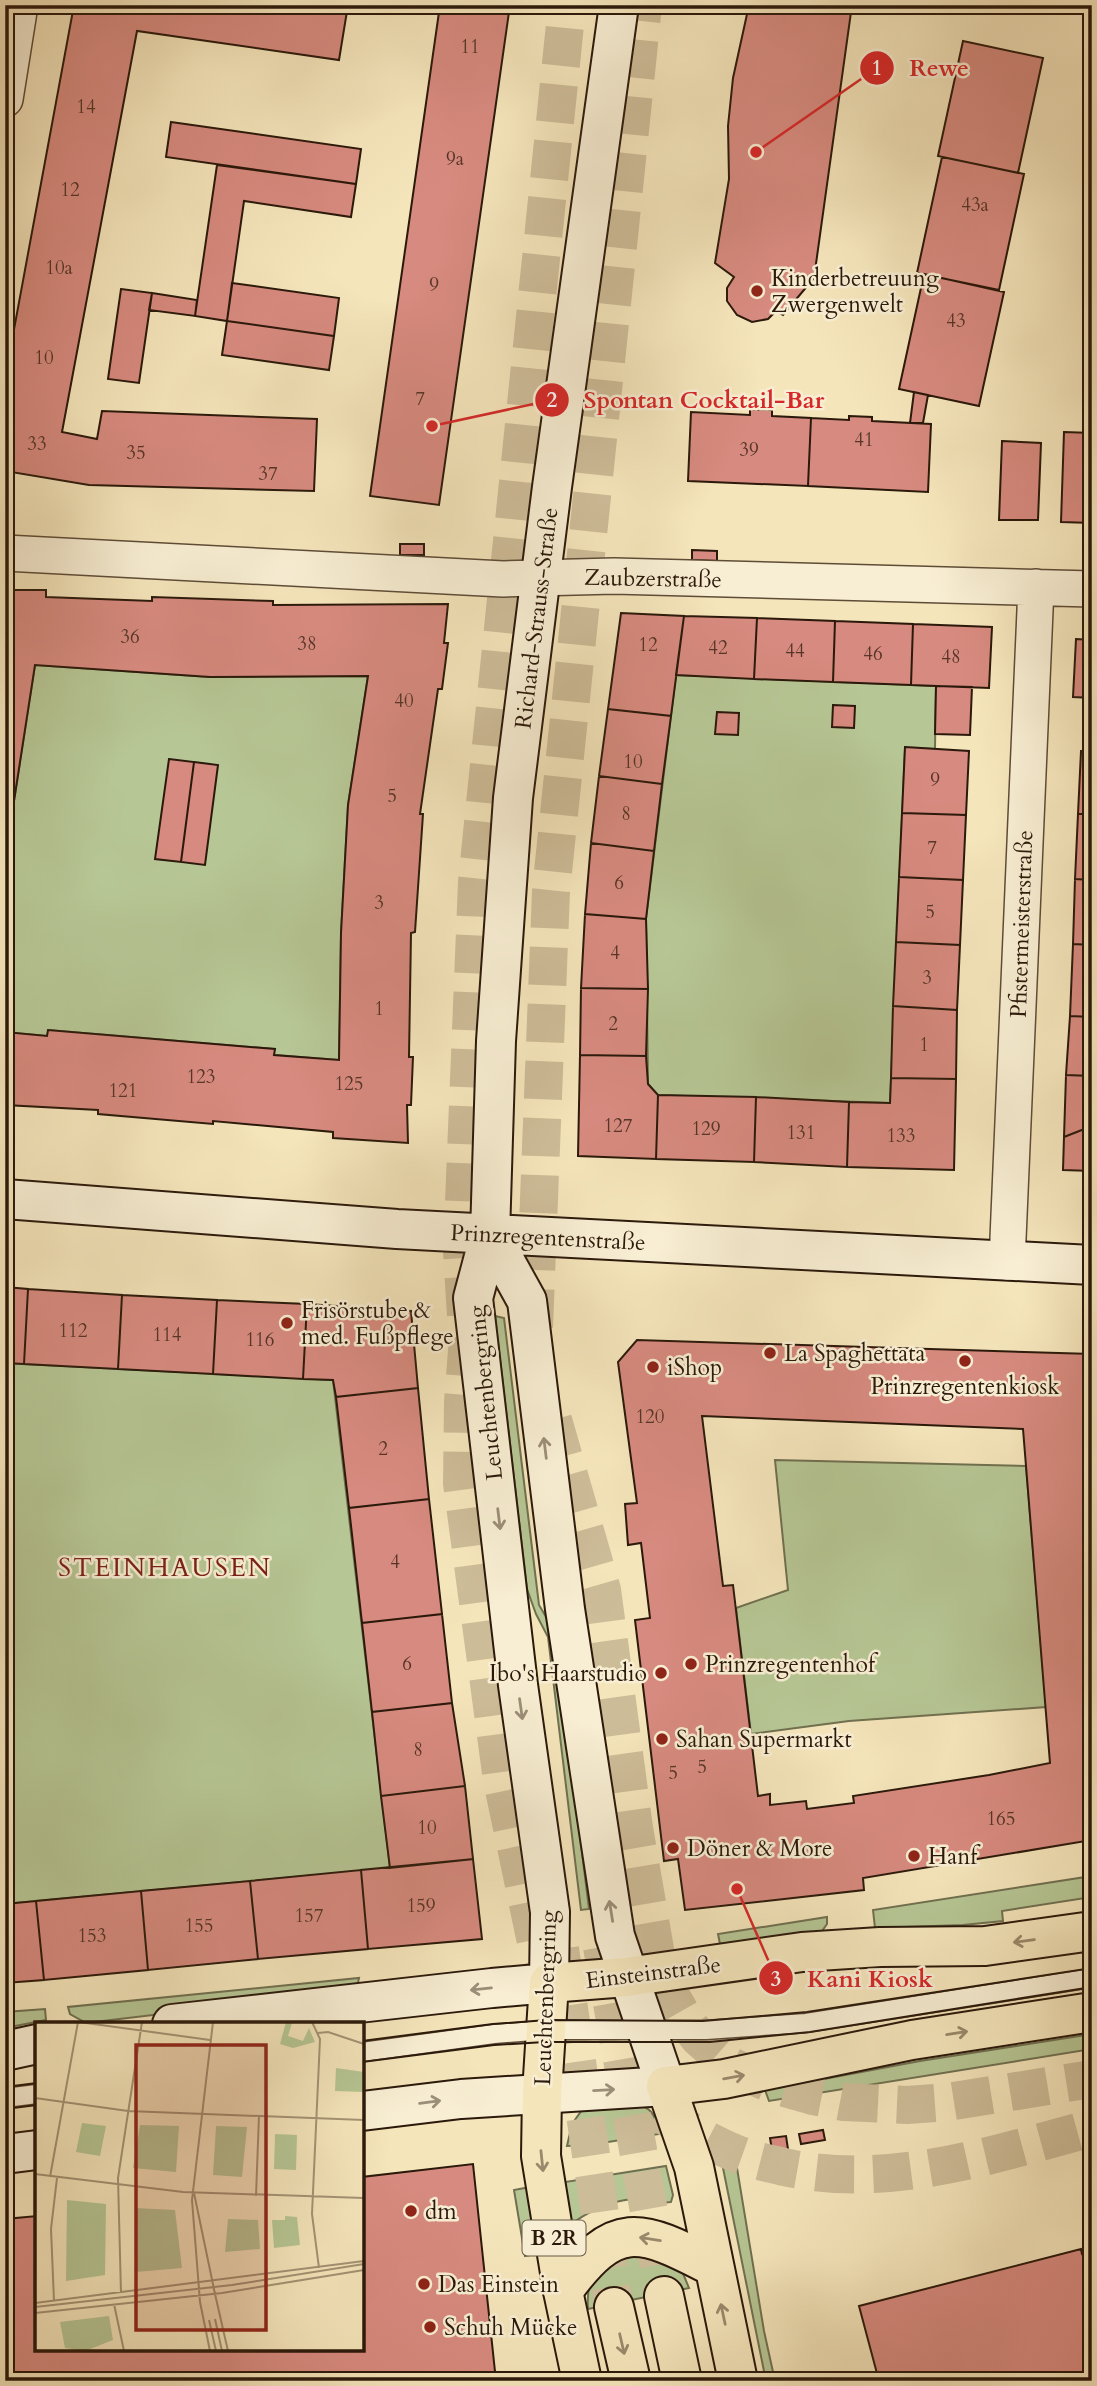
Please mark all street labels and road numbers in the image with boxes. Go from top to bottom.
street label: Richard-Strauss-Straße [508,506,565,731]
street label: Zaubzerstraße [584,562,722,595]
street label: Pfistermeisterstraße [1003,830,1040,1018]
street label: Prinzregentenstraße [450,1217,646,1258]
street label: Leuchtenbergring [461,1304,510,1482]
street label: Leuchtenbergring [527,1910,564,2086]
street label: Einsteinstraße [584,1949,723,1996]
road number: B 2R [522,2220,586,2256]

